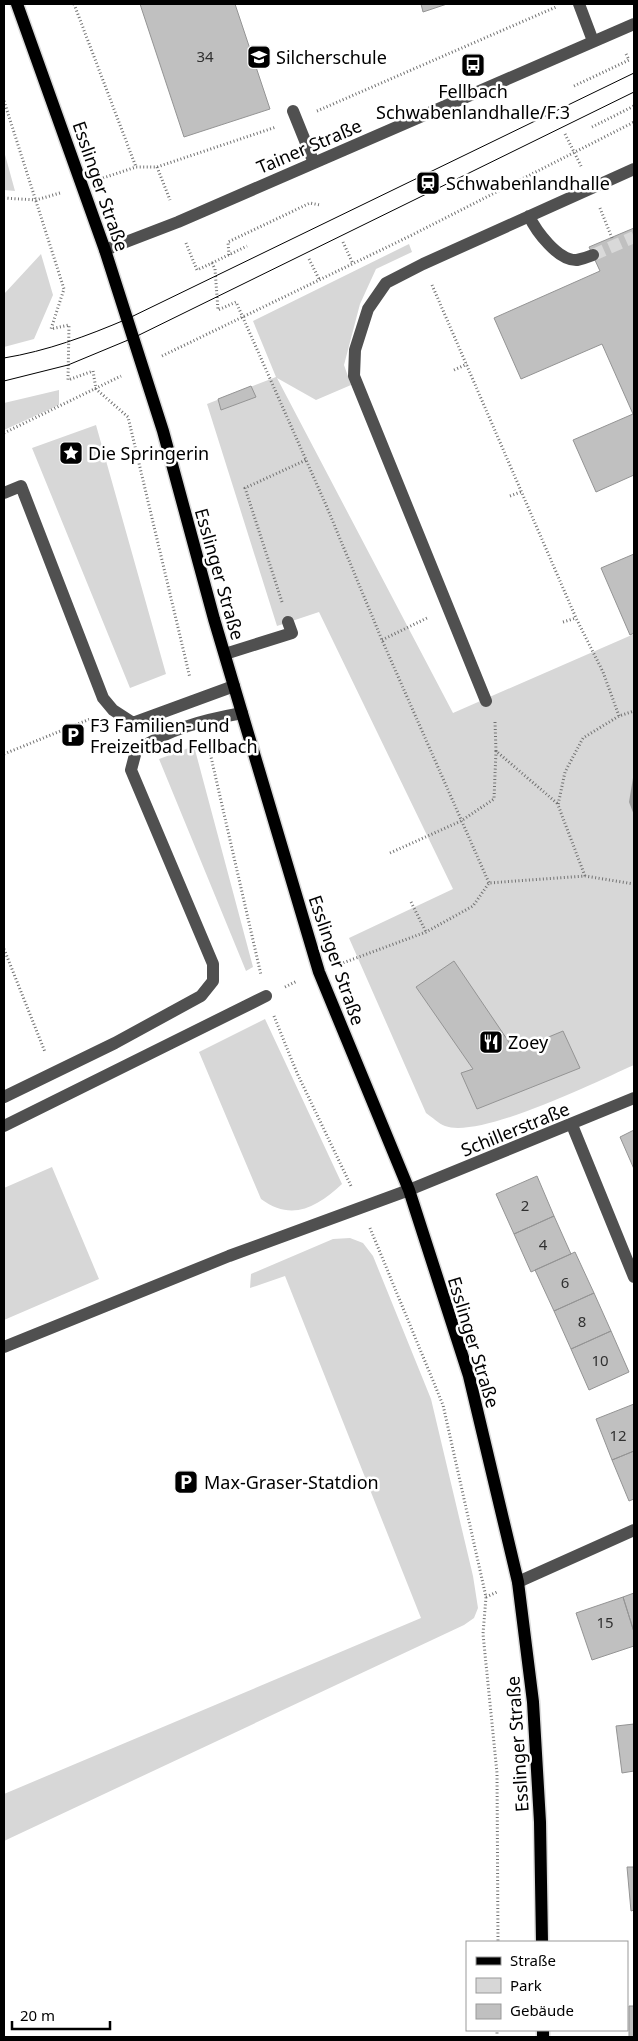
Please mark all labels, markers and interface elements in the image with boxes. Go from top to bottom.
school or university icon: Silcherschule [246,44,272,70]
place label: Silcherschule [276,45,387,69]
house number: 34 [196,46,214,66]
bus stop icon: Fellbach Schwabenlandhalle/F.3 [460,52,486,78]
place label: Fellbach Schwabenlandhalle/F.3 [376,79,570,124]
street label: Tainer Straße [253,113,365,179]
street label: Esslinger Straße [68,118,134,254]
station icon: Schwabenlandhalle [415,170,441,196]
place label: Schwabenlandhalle [446,171,610,195]
place icon: Die Springerin [58,440,84,466]
place label: Die Springerin [88,441,209,465]
street label: Esslinger Straße [190,505,250,643]
place label: F3 Familien- und Freizeitbad Fellbach [90,713,258,758]
parking icon: F3 Familien- und Freizeitbad Fellbach [60,722,86,748]
street label: Esslinger Straße [304,892,370,1028]
restaurant icon: Zoey [478,1029,504,1055]
place label: Zoey [508,1030,549,1054]
street label: Schillerstraße [457,1096,573,1162]
house number: 2 [521,1195,529,1215]
house number: 4 [539,1234,548,1254]
house number: 6 [561,1272,569,1292]
street label: Esslinger Straße [443,1273,505,1411]
house number: 8 [578,1311,586,1331]
house number: 10 [591,1350,609,1370]
house number: 12 [609,1425,627,1445]
parking icon: Max-Graser-Statdion [173,1469,199,1495]
place label: Max-Graser-Statdion [204,1470,379,1494]
house number: 15 [596,1612,614,1632]
street label: Esslinger Straße [500,1675,534,1813]
legend [466,1941,628,2031]
text: Straße [510,1950,556,1970]
text: Park [510,1975,542,1995]
scale bar [12,1998,110,2030]
text: Gebäude [510,2000,574,2020]
text: 20 m [20,2005,55,2025]

